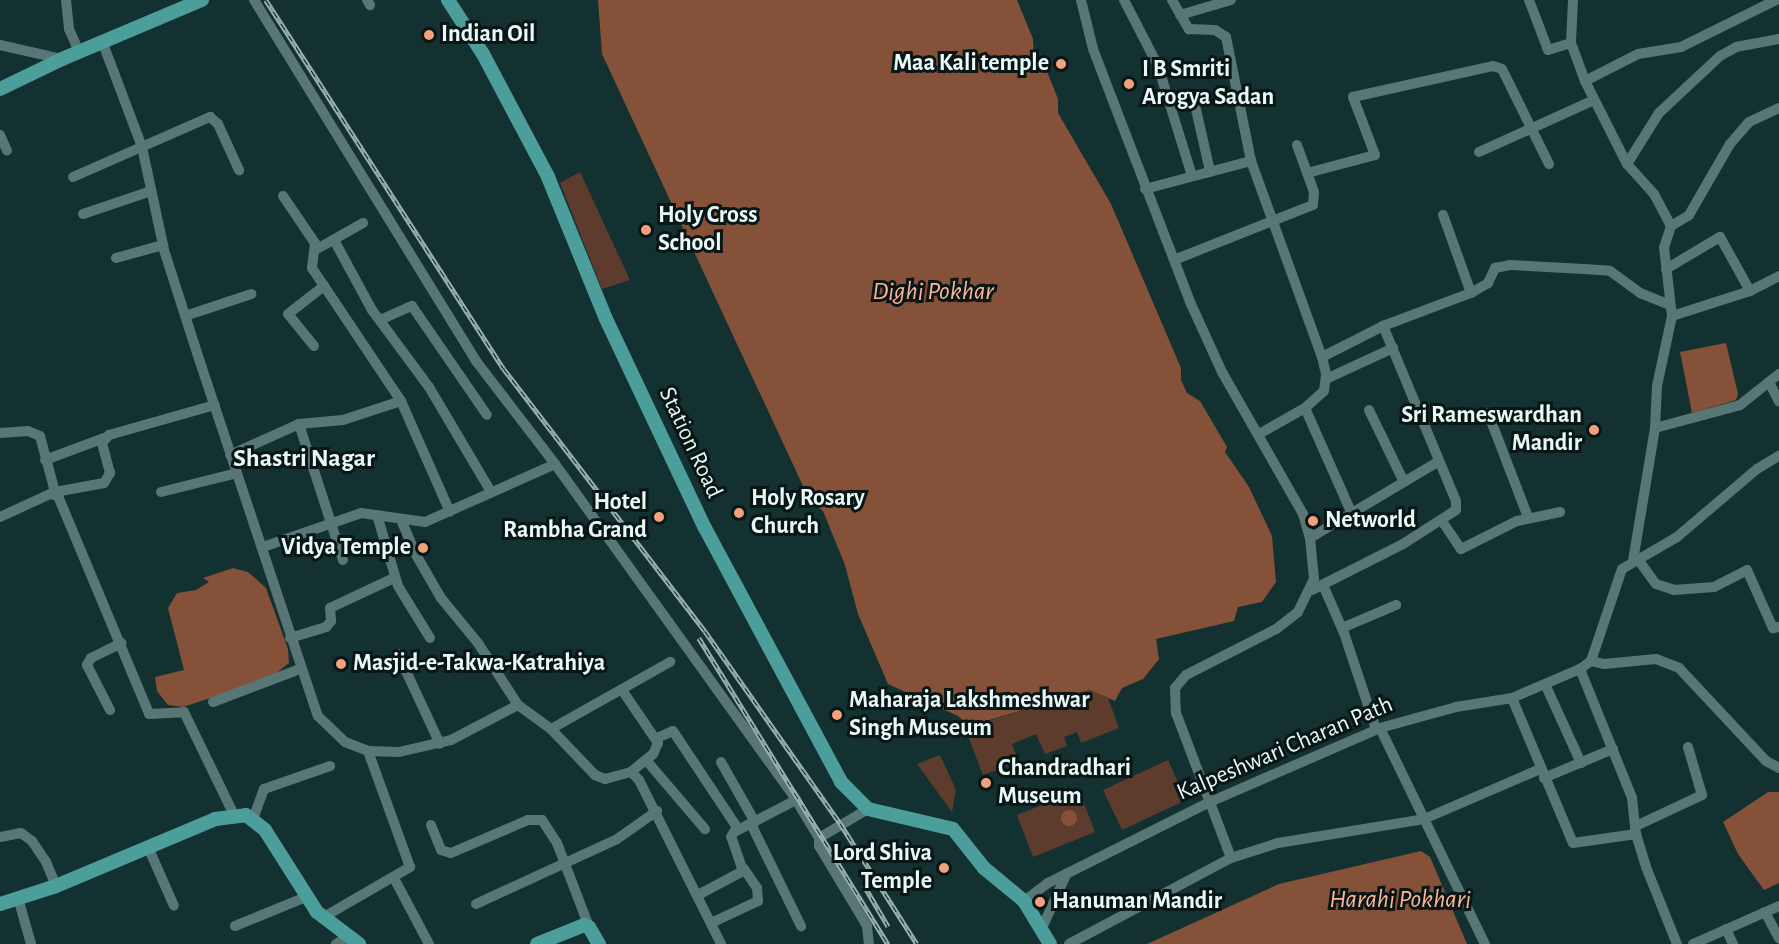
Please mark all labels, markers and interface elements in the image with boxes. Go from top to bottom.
place label: Indian Oil [441,21,535,49]
marker: Indian Oil [422,28,436,42]
place label: Maa Kali temple [893,50,1049,78]
place label: I B Smriti Arogya Sadan [1142,56,1274,112]
marker: Maa Kali temple [1054,57,1068,71]
marker: I B Smriti Arogya Sadan [1120,75,1138,93]
place label: Holy Cross School [658,202,757,258]
marker: Holy Cross School [639,223,653,237]
water label: Dighi Pokhar [872,276,994,308]
street label: Station Road [652,383,728,503]
place label: Sri Rameswardhan Mandir [1401,402,1582,458]
marker: Sri Rameswardhan Mandir [1587,423,1601,437]
district label: Shastri Nagar [233,443,375,475]
place label: Holy Rosary Church [751,485,865,541]
place label: Hotel Rambha Grand [503,489,647,545]
marker: Holy Rosary Church [732,506,746,520]
place label: Networld [1325,507,1416,535]
marker: Hotel Rambha Grand [652,510,666,524]
marker: Networld [1306,514,1320,528]
place label: Vidya Temple [281,534,411,562]
marker: Vidya Temple [416,541,430,555]
place label: Masjid-e-Takwa-Katrahiya [353,650,605,678]
marker: Masjid-e-Takwa-Katrahiya [334,657,348,671]
place label: Maharaja Lakshmeshwar Singh Museum [849,687,1090,743]
street label: Kalpeshwari Charan Path [1173,690,1397,808]
marker: Maharaja Lakshmeshwar Singh Museum [830,708,844,722]
place label: Chandradhari Museum [998,755,1131,811]
marker: Chandradhari Museum [979,776,993,790]
place label: Lord Shiva Temple [833,840,932,896]
marker: Lord Shiva Temple [937,861,951,875]
water label: Harahi Pokhari [1329,884,1471,916]
place label: Hanuman Mandir [1052,888,1222,916]
marker: Hanuman Mandir [1033,895,1047,909]

